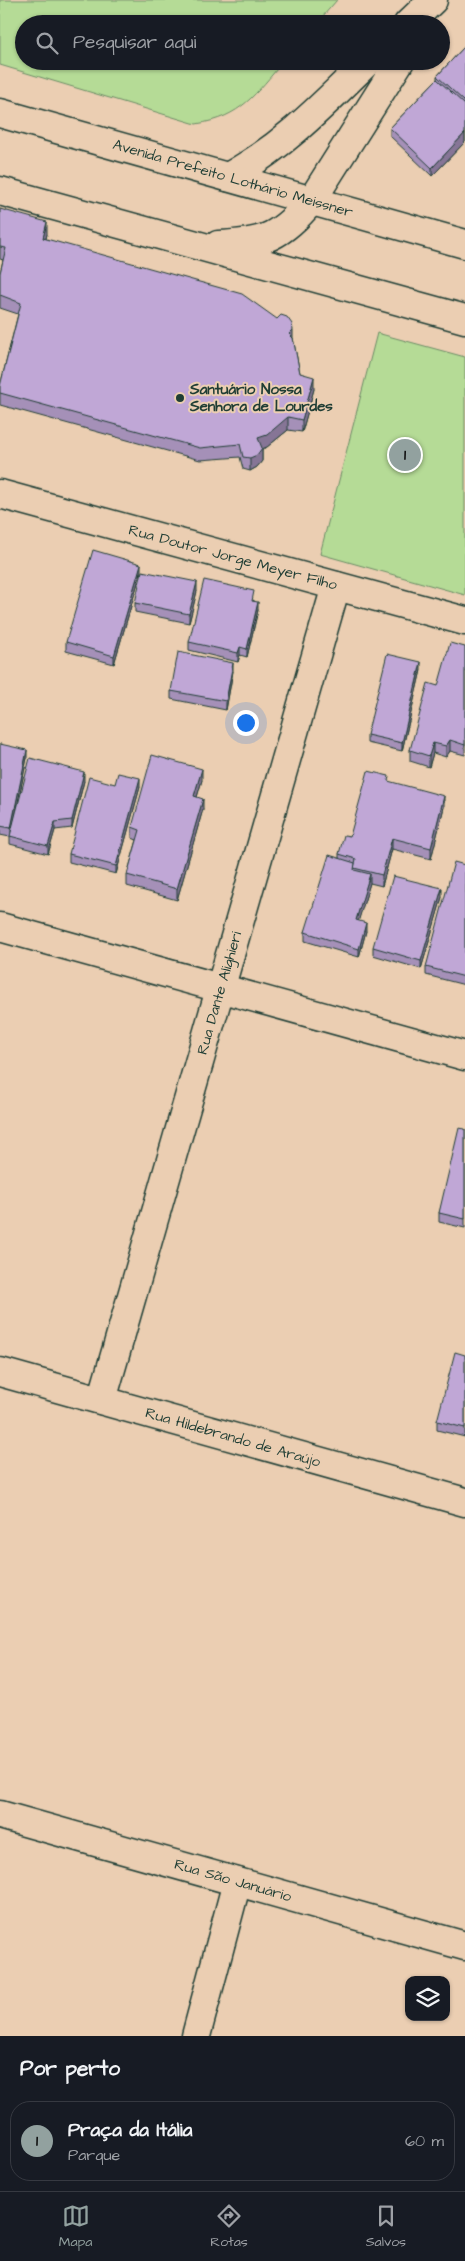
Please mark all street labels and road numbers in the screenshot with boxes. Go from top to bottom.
street label: Avenida Prefeito Lothário Meissner [110,134,355,223]
street label: Rua Doutor Jorge Meyer Filho [126,520,340,597]
street label: Rua Dante Alighieri [192,928,248,1058]
street label: Rua Hildebrando de Araújo [143,1402,324,1473]
street label: Rua São Januário [172,1854,294,1907]

